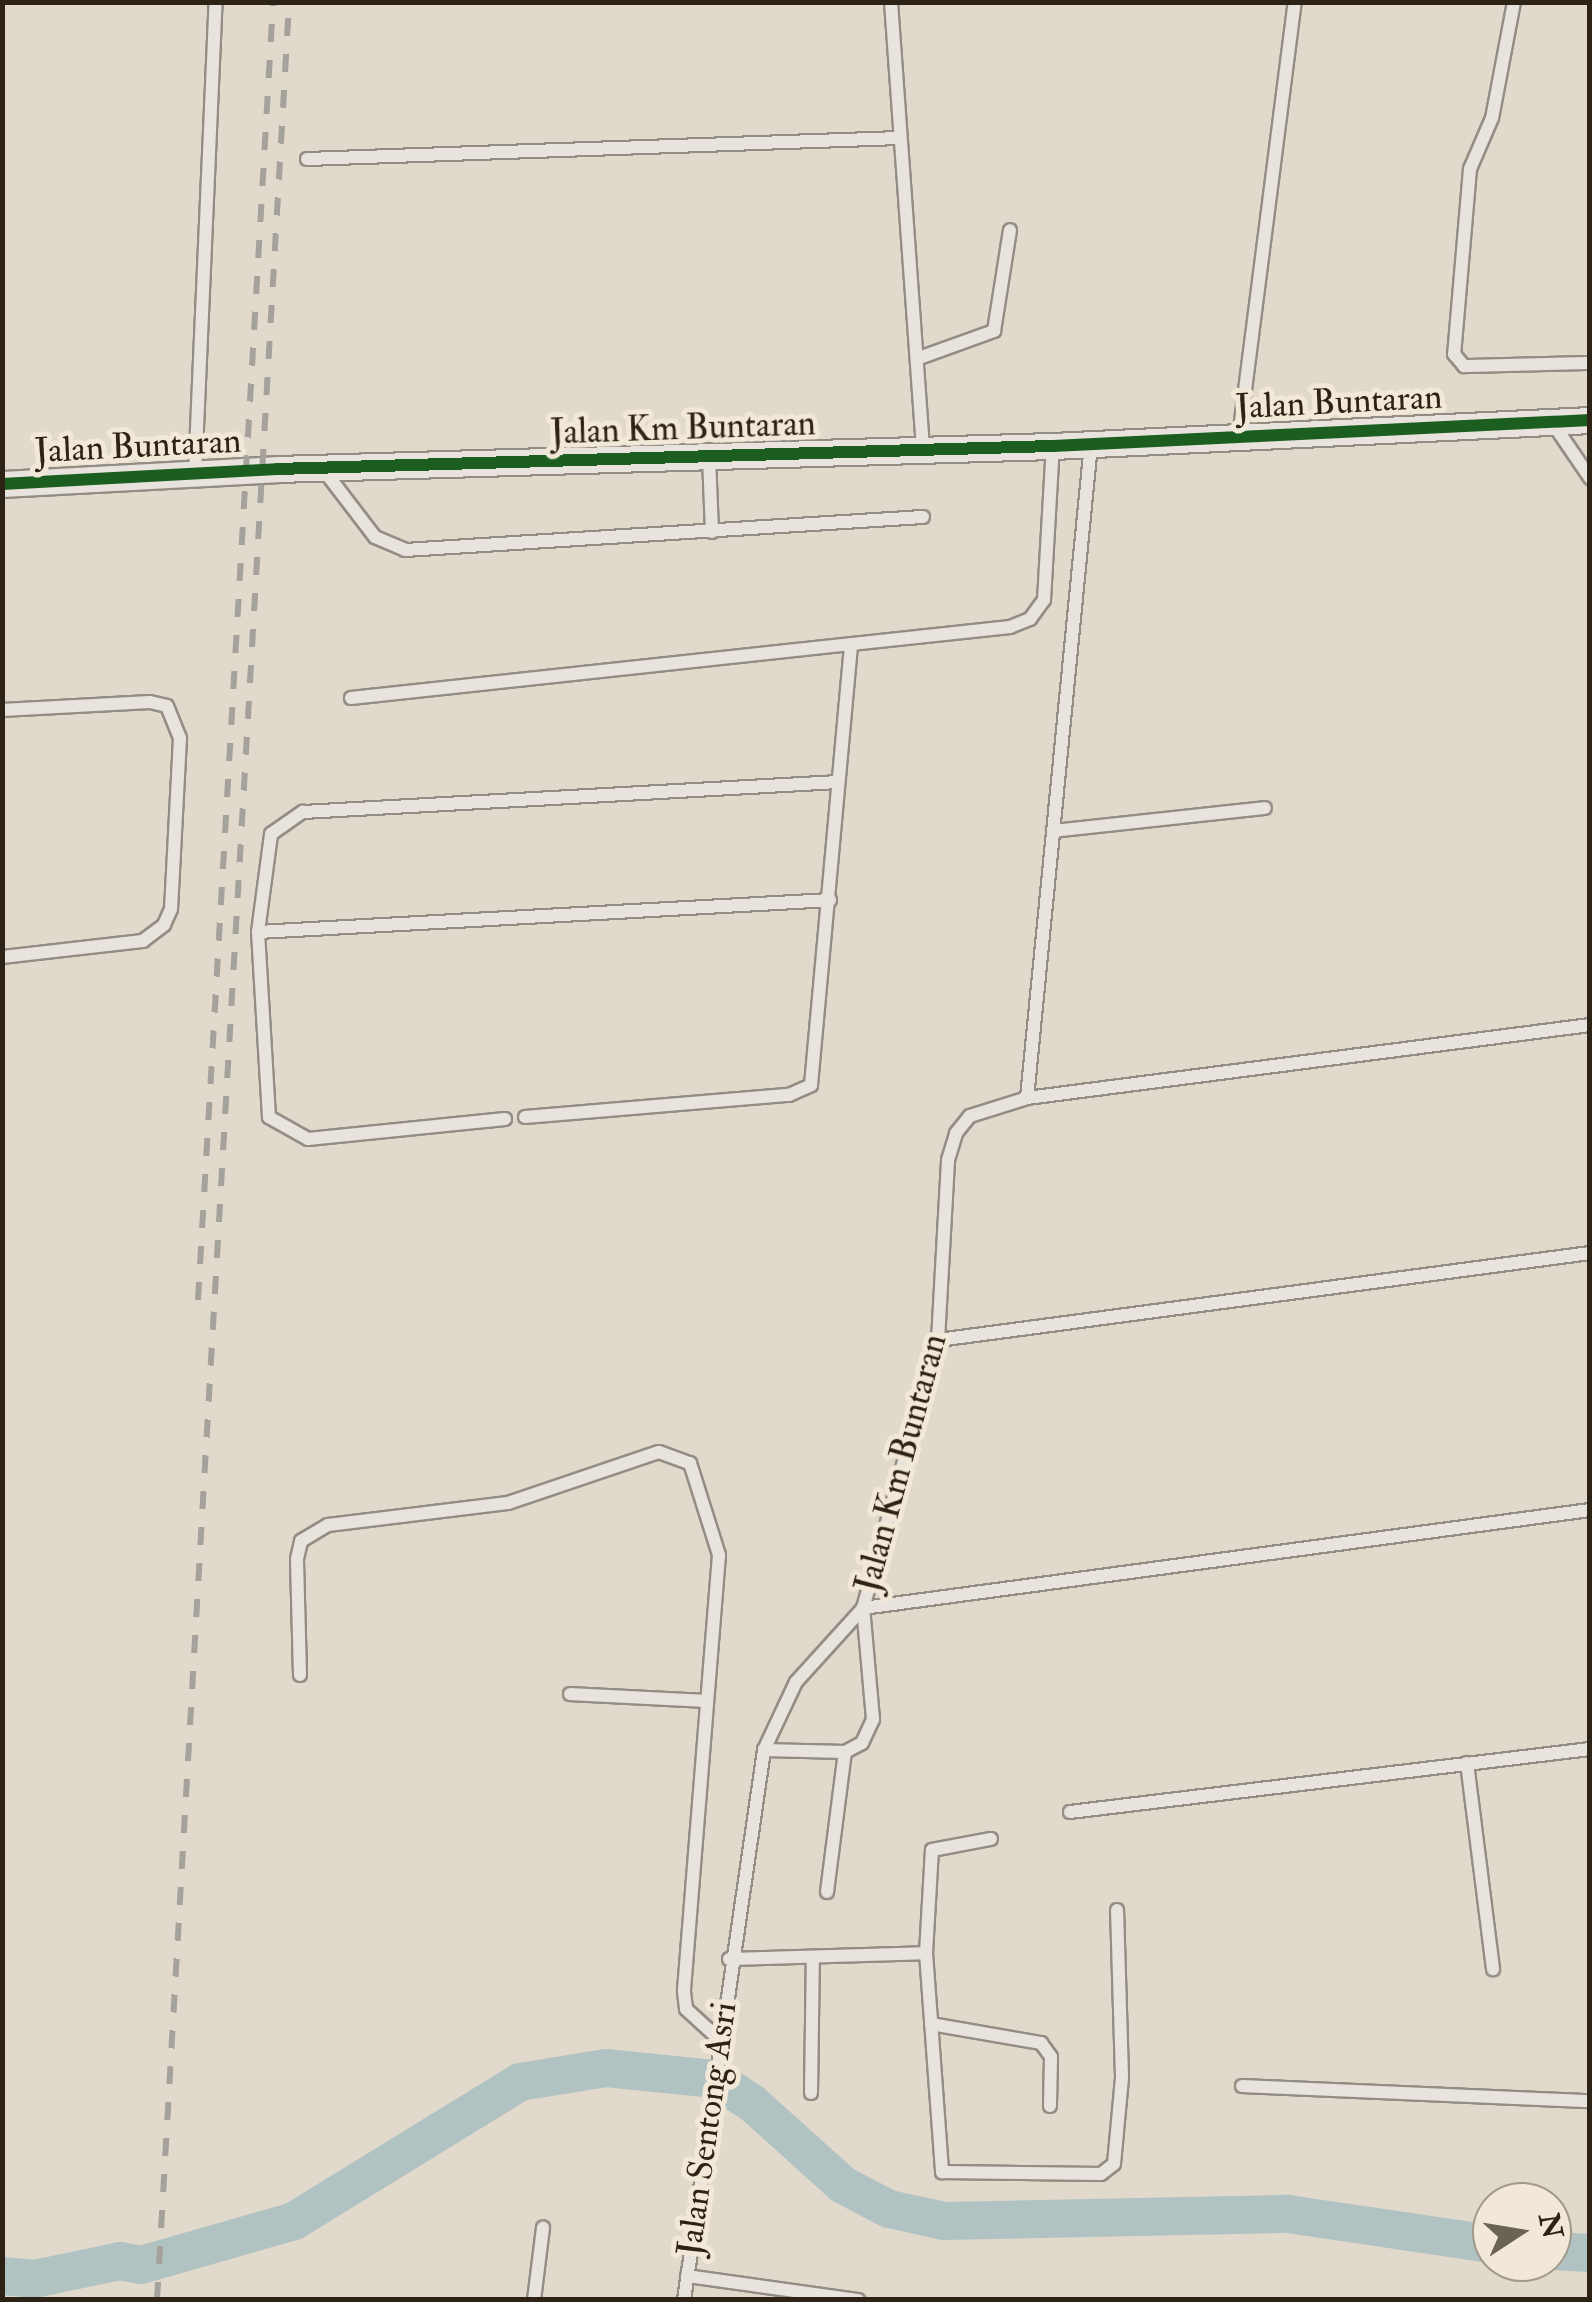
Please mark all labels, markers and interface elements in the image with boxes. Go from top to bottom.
street label: Jalan Buntaran [1235,376,1443,428]
street label: Jalan Km Buntaran [550,402,816,454]
street label: Jalan Buntaran [34,420,242,472]
street label: Jalan Km Buntaran [846,1329,956,1597]
street label: Jalan Sentong Asri [668,1999,746,2259]
north arrow [1472,2182,1572,2282]
text: N [1530,2210,1570,2242]

